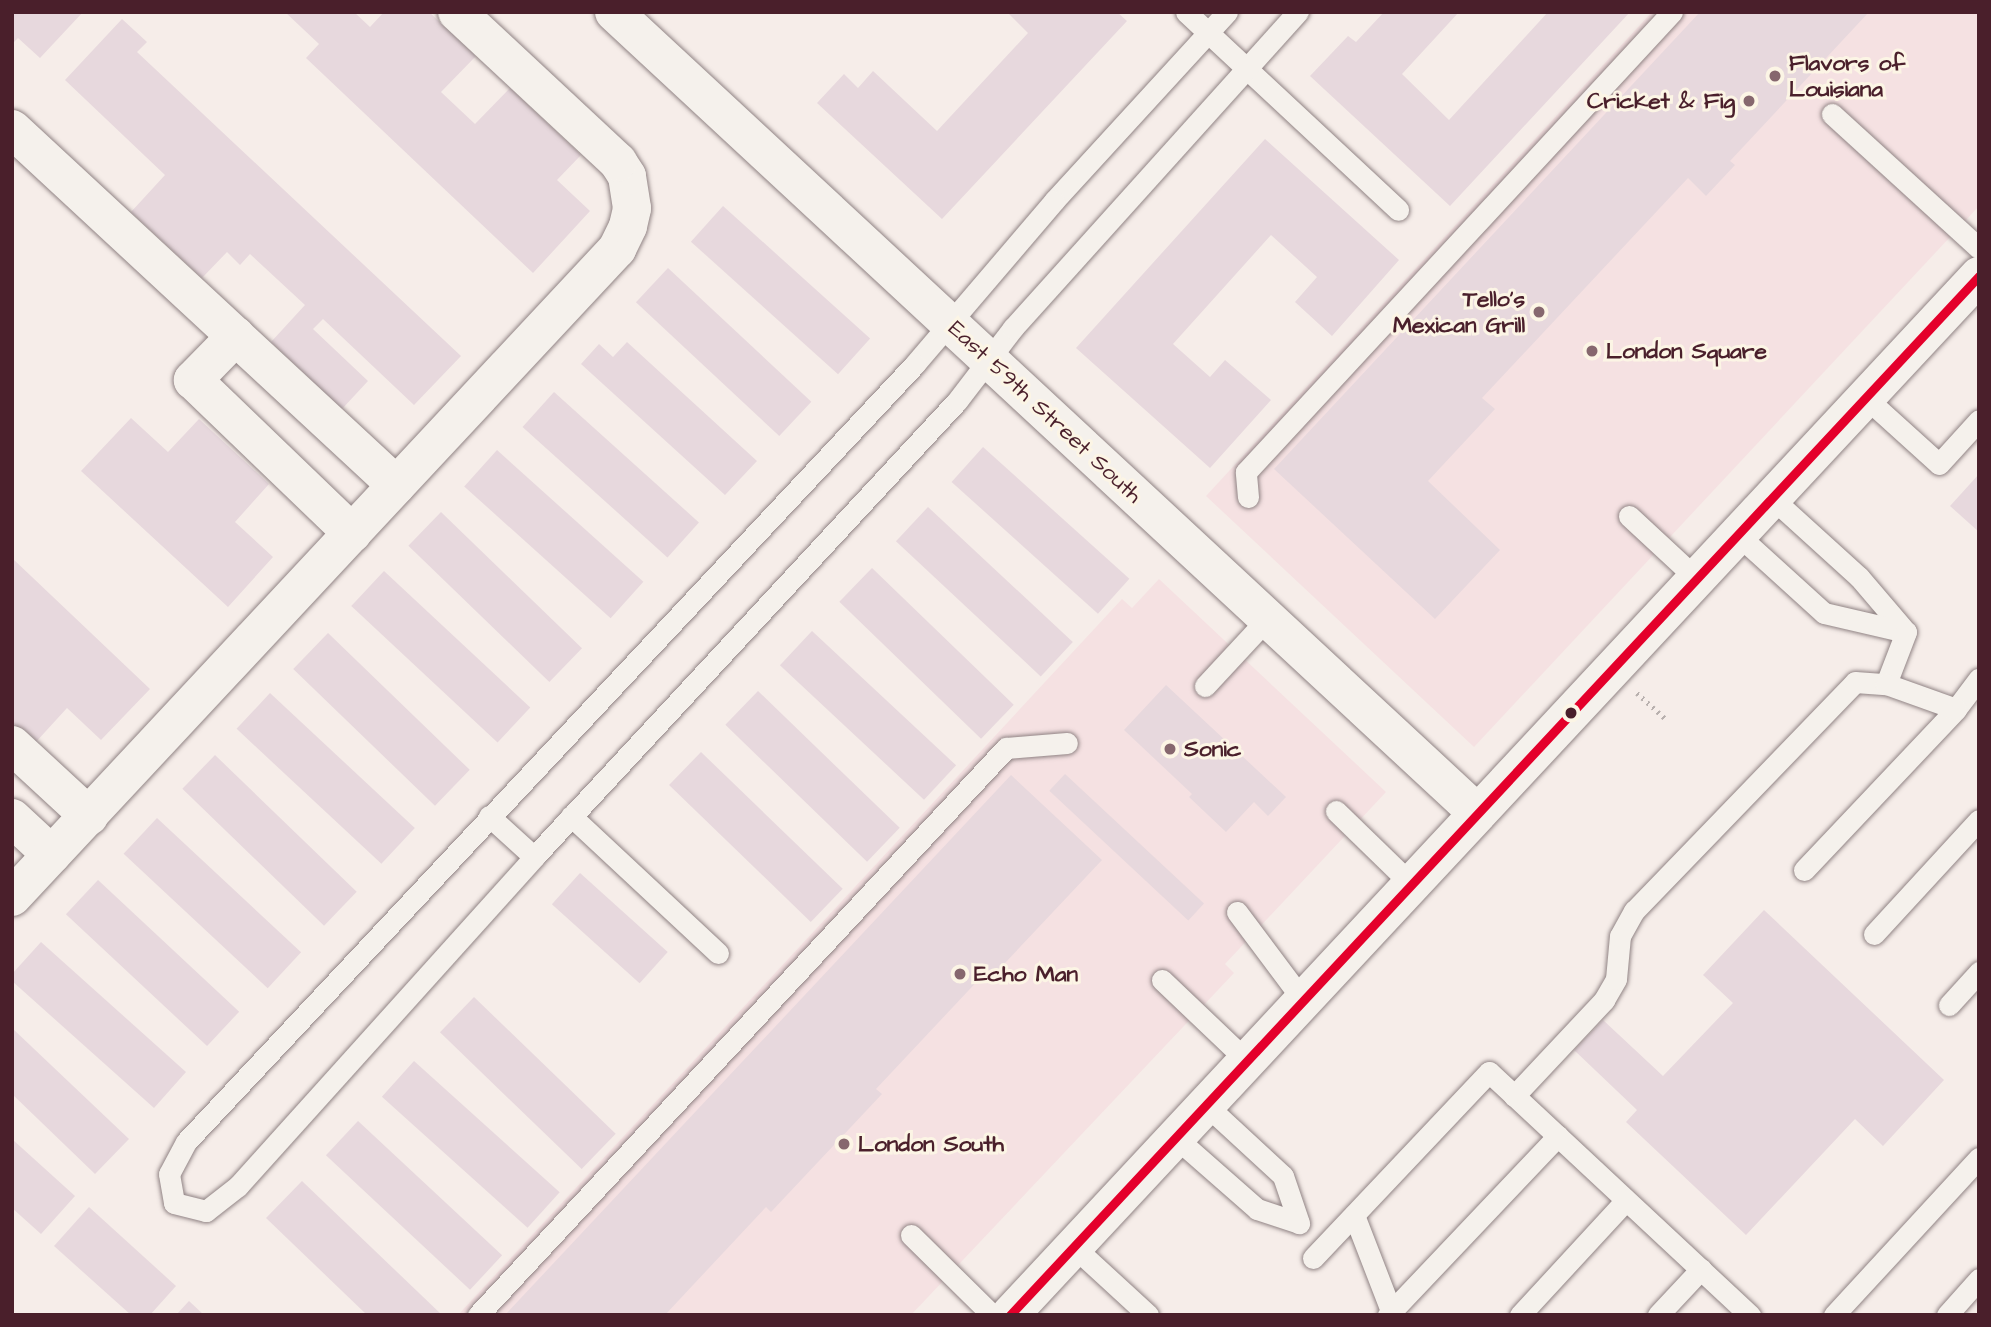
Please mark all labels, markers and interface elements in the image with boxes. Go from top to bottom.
place label: Flavors of Louisiana [1789,49,1905,103]
marker: Flavors of Louisiana [1767,68,1783,84]
place label: Cricket & Fig [1587,87,1735,115]
marker: Cricket & Fig [1741,93,1757,109]
place label: Tello's Mexican Grill [1393,285,1525,339]
marker: Tello's Mexican Grill [1531,304,1547,320]
street label: East 59th Street South [942,315,1148,509]
place label: London Square [1606,337,1767,365]
marker: London Square [1584,343,1600,359]
unlabelled marker [1564,706,1578,720]
place label: Sonic [1184,735,1241,763]
marker: Sonic [1162,741,1178,757]
place label: Echo Man [974,960,1078,988]
marker: Echo Man [952,966,968,982]
place label: London South [858,1130,1004,1158]
marker: London South [836,1136,852,1152]

